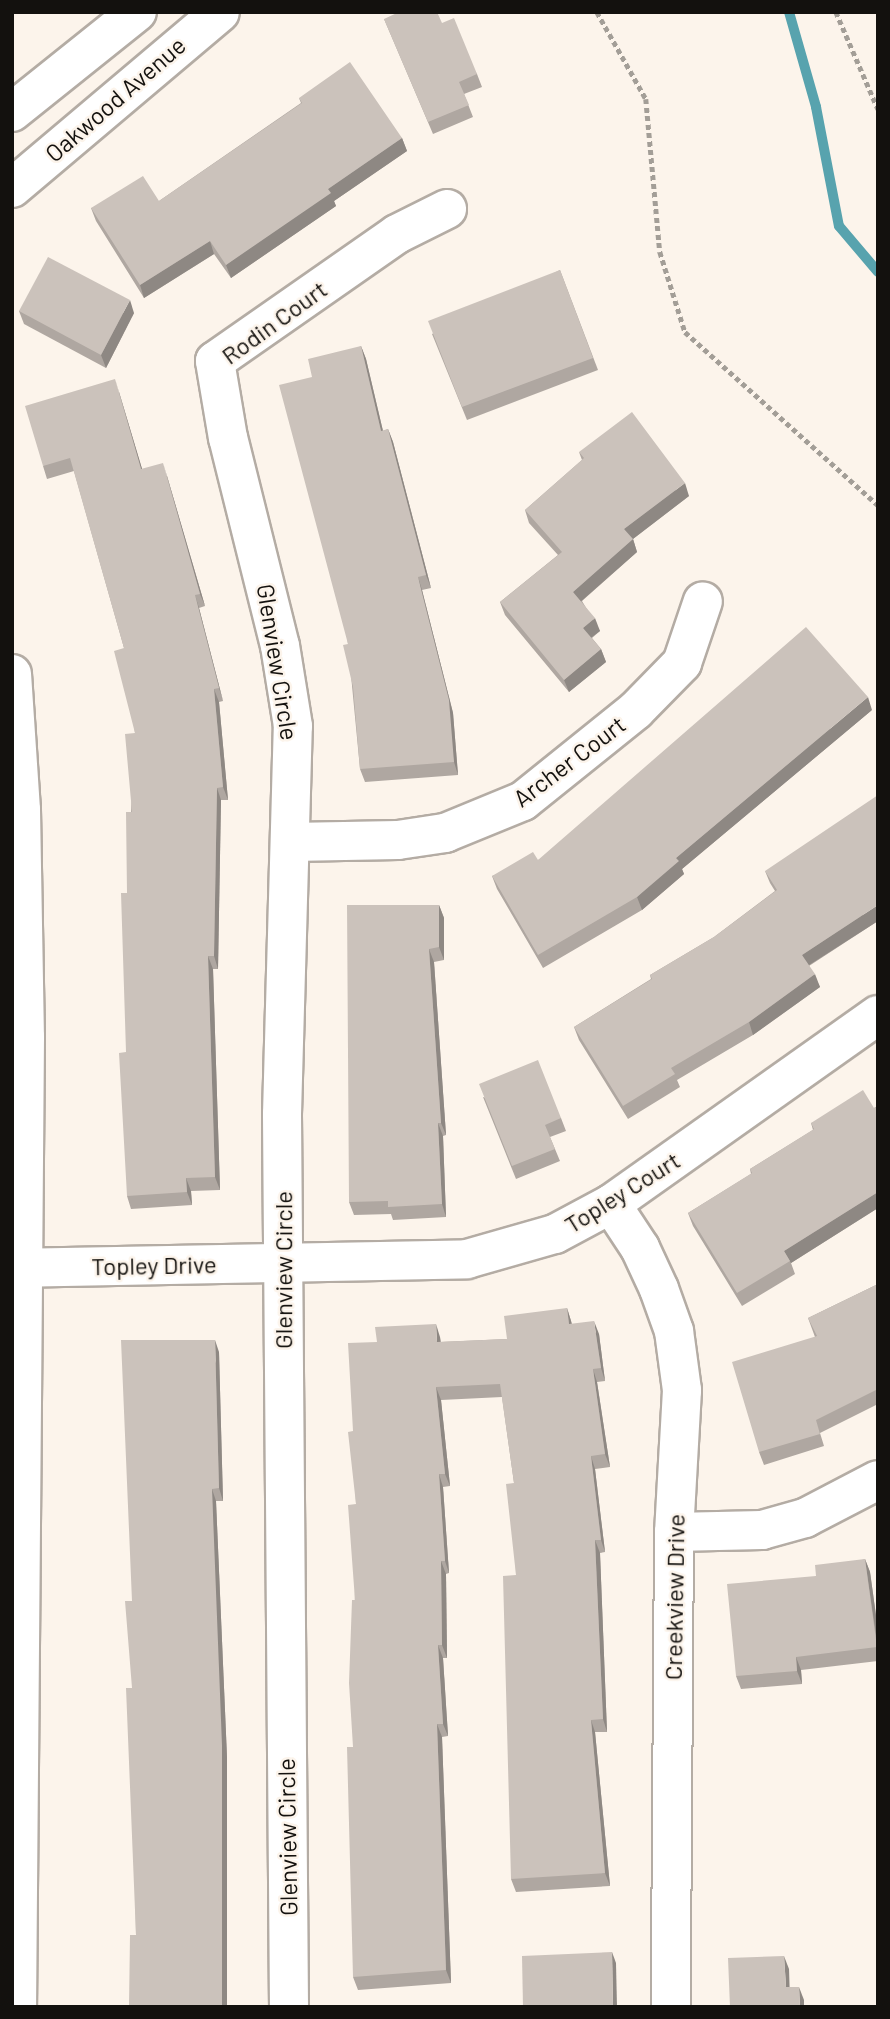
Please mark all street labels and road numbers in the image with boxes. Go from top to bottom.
street label: Oakwood Avenue [39,30,191,168]
street label: Rodin Court [216,274,332,370]
street label: Glenview Circle [251,582,305,742]
street label: Archer Court [507,709,631,813]
street label: Topley Court [559,1145,685,1239]
street label: Glenview Circle [269,1191,297,1349]
street label: Topley Drive [91,1250,217,1280]
street label: Creekview Drive [658,1514,690,1680]
street label: Glenview Circle [271,1758,303,1916]

